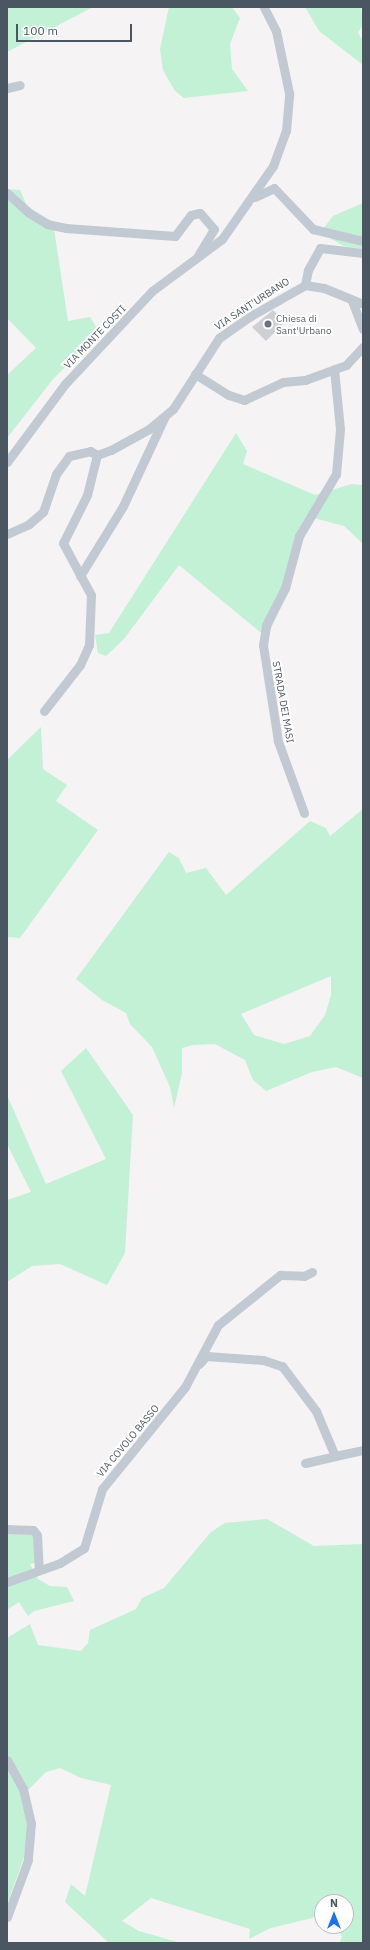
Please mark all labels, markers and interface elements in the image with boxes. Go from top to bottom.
scale bar [18,16,134,42]
text: 100 m [23,23,58,38]
street label: VIA SANT'URBANO [212,275,292,333]
street label: VIA MONTE COSTI [62,303,128,371]
place label: Chiesa di Sant'Urbano [276,312,332,336]
marker: Chiesa di Sant'Urbano [263,319,273,329]
street label: STRADA DEI MASI [270,660,296,744]
street label: VIA COVOLO BASSO [94,1402,162,1480]
north arrow [314,1894,354,1934]
text: N [330,1896,338,1910]

